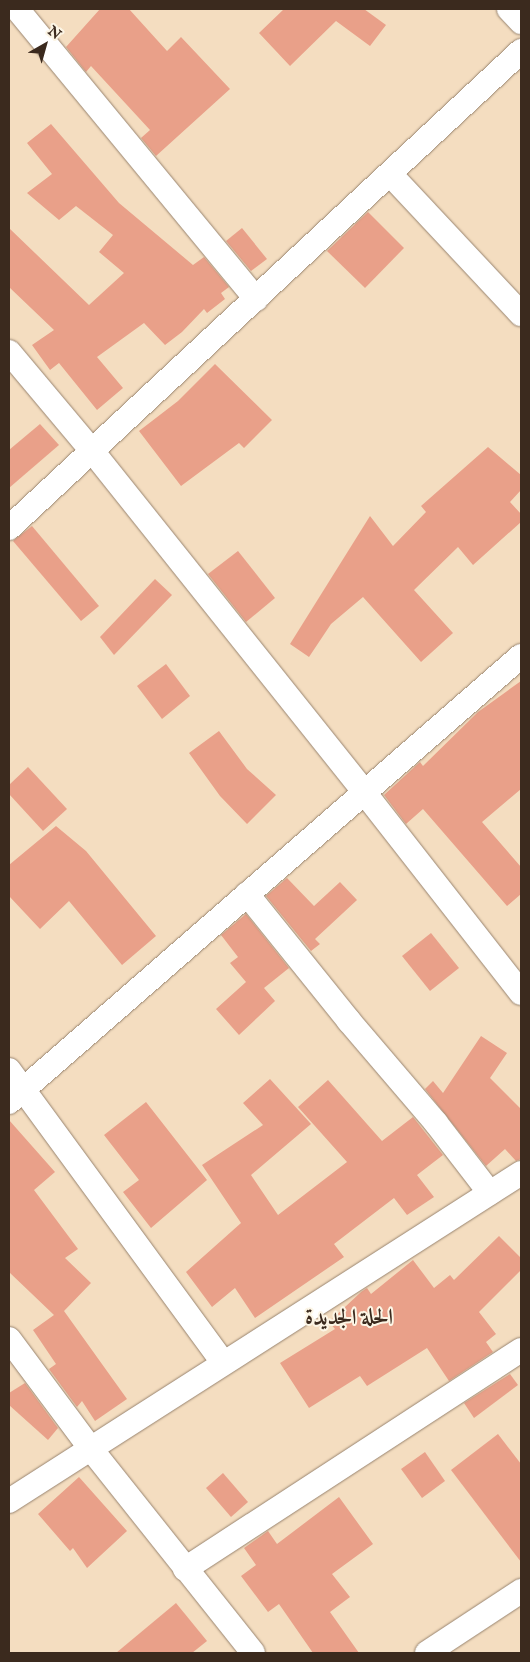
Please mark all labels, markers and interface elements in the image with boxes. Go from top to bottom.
north arrow [20,20,70,70]
text: N [44,22,65,44]
district label: الحلة الجديدة [305,1306,393,1332]

